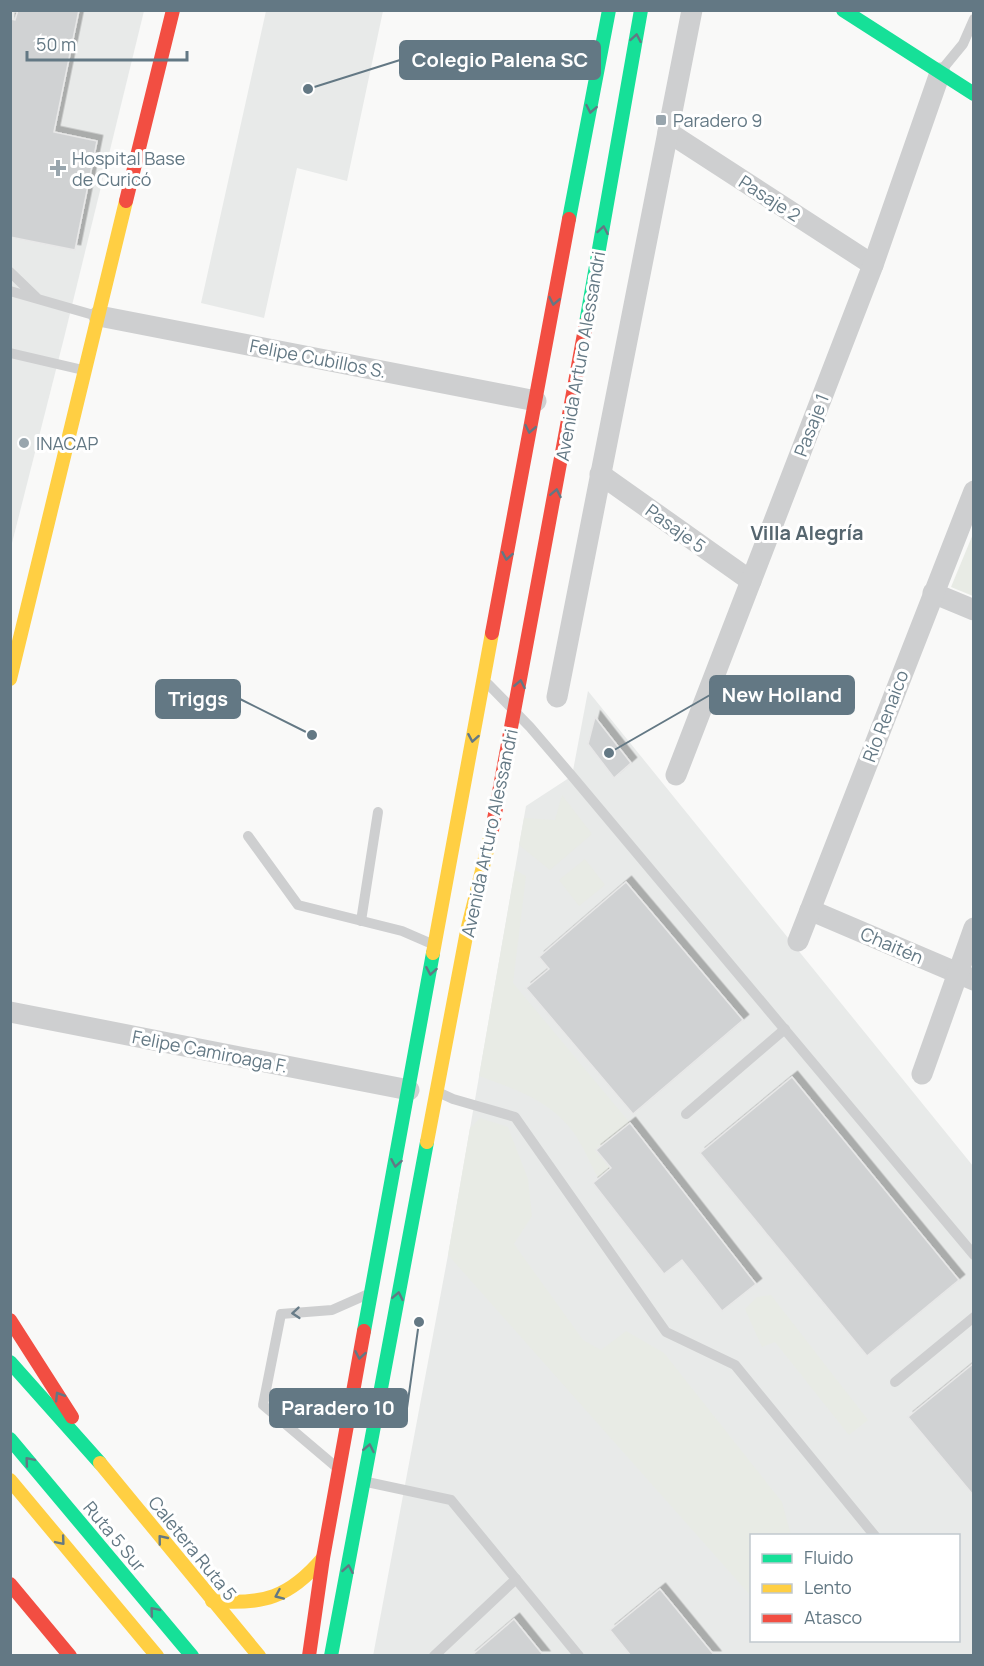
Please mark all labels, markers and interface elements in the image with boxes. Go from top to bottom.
scale bar [27,24,188,62]
text: 50 m [36,32,76,56]
one-way arrow [629,34,642,44]
callout: Colegio Palena SC [400,41,600,79]
text: Colegio Palena SC [412,46,588,73]
one-way arrow [585,104,598,114]
place label: Paradero 9 [673,108,763,132]
marker: Paradero 9 [654,113,668,127]
place label: Hospital Base de Curicó [72,146,185,191]
marker: Hospital Base de Curicó [49,159,67,177]
street label: Pasaje 2 [735,169,805,227]
one-way arrow [596,225,609,235]
street label: Avenida Arturo Alessandri [550,249,610,463]
one-way arrow [548,296,561,306]
street label: Felipe Cubillos S. [248,333,388,383]
street label: Pasaje 1 [788,390,834,460]
one-way arrow [524,423,537,433]
place label: INACAP [36,431,98,455]
marker: INACAP [17,436,31,450]
one-way arrow [549,488,562,498]
street label: Pasaje 5 [641,498,711,558]
district label: Villa Alegría [750,519,864,546]
one-way arrow [501,551,513,560]
street label: Río Renaico [856,667,914,765]
callout: New Holland [710,676,854,714]
callout: Triggs [156,680,240,718]
one-way arrow [513,680,526,690]
text: New Holland [722,681,842,708]
text: Triggs [168,685,228,712]
street label: Avenida Arturo Alessandri [455,727,523,939]
one-way arrow [468,733,480,743]
street label: Chaitén [857,921,927,969]
one-way arrow [425,966,438,976]
street label: Felipe Camiroaga F. [130,1024,290,1078]
one-way arrow [390,1158,403,1168]
one-way arrow [391,1291,404,1301]
one-way arrow [292,1306,301,1319]
one-way arrow [355,1350,367,1359]
callout: Paradero 10 [270,1389,407,1427]
one-way arrow [54,1392,66,1402]
text: Paradero 10 [281,1394,395,1421]
one-way arrow [362,1443,375,1453]
one-way arrow [25,1457,36,1468]
street label: Caletera Ruta 5 [143,1491,243,1605]
street label: Ruta 5 Sur [78,1496,152,1577]
one-way arrow [54,1534,65,1545]
legend [750,1534,960,1642]
one-way arrow [159,1535,170,1546]
text: Fluido [804,1545,853,1569]
one-way arrow [341,1564,353,1574]
text: Lento [804,1575,852,1599]
one-way arrow [274,1588,285,1600]
text: Atasco [804,1605,862,1629]
one-way arrow [150,1607,161,1618]

